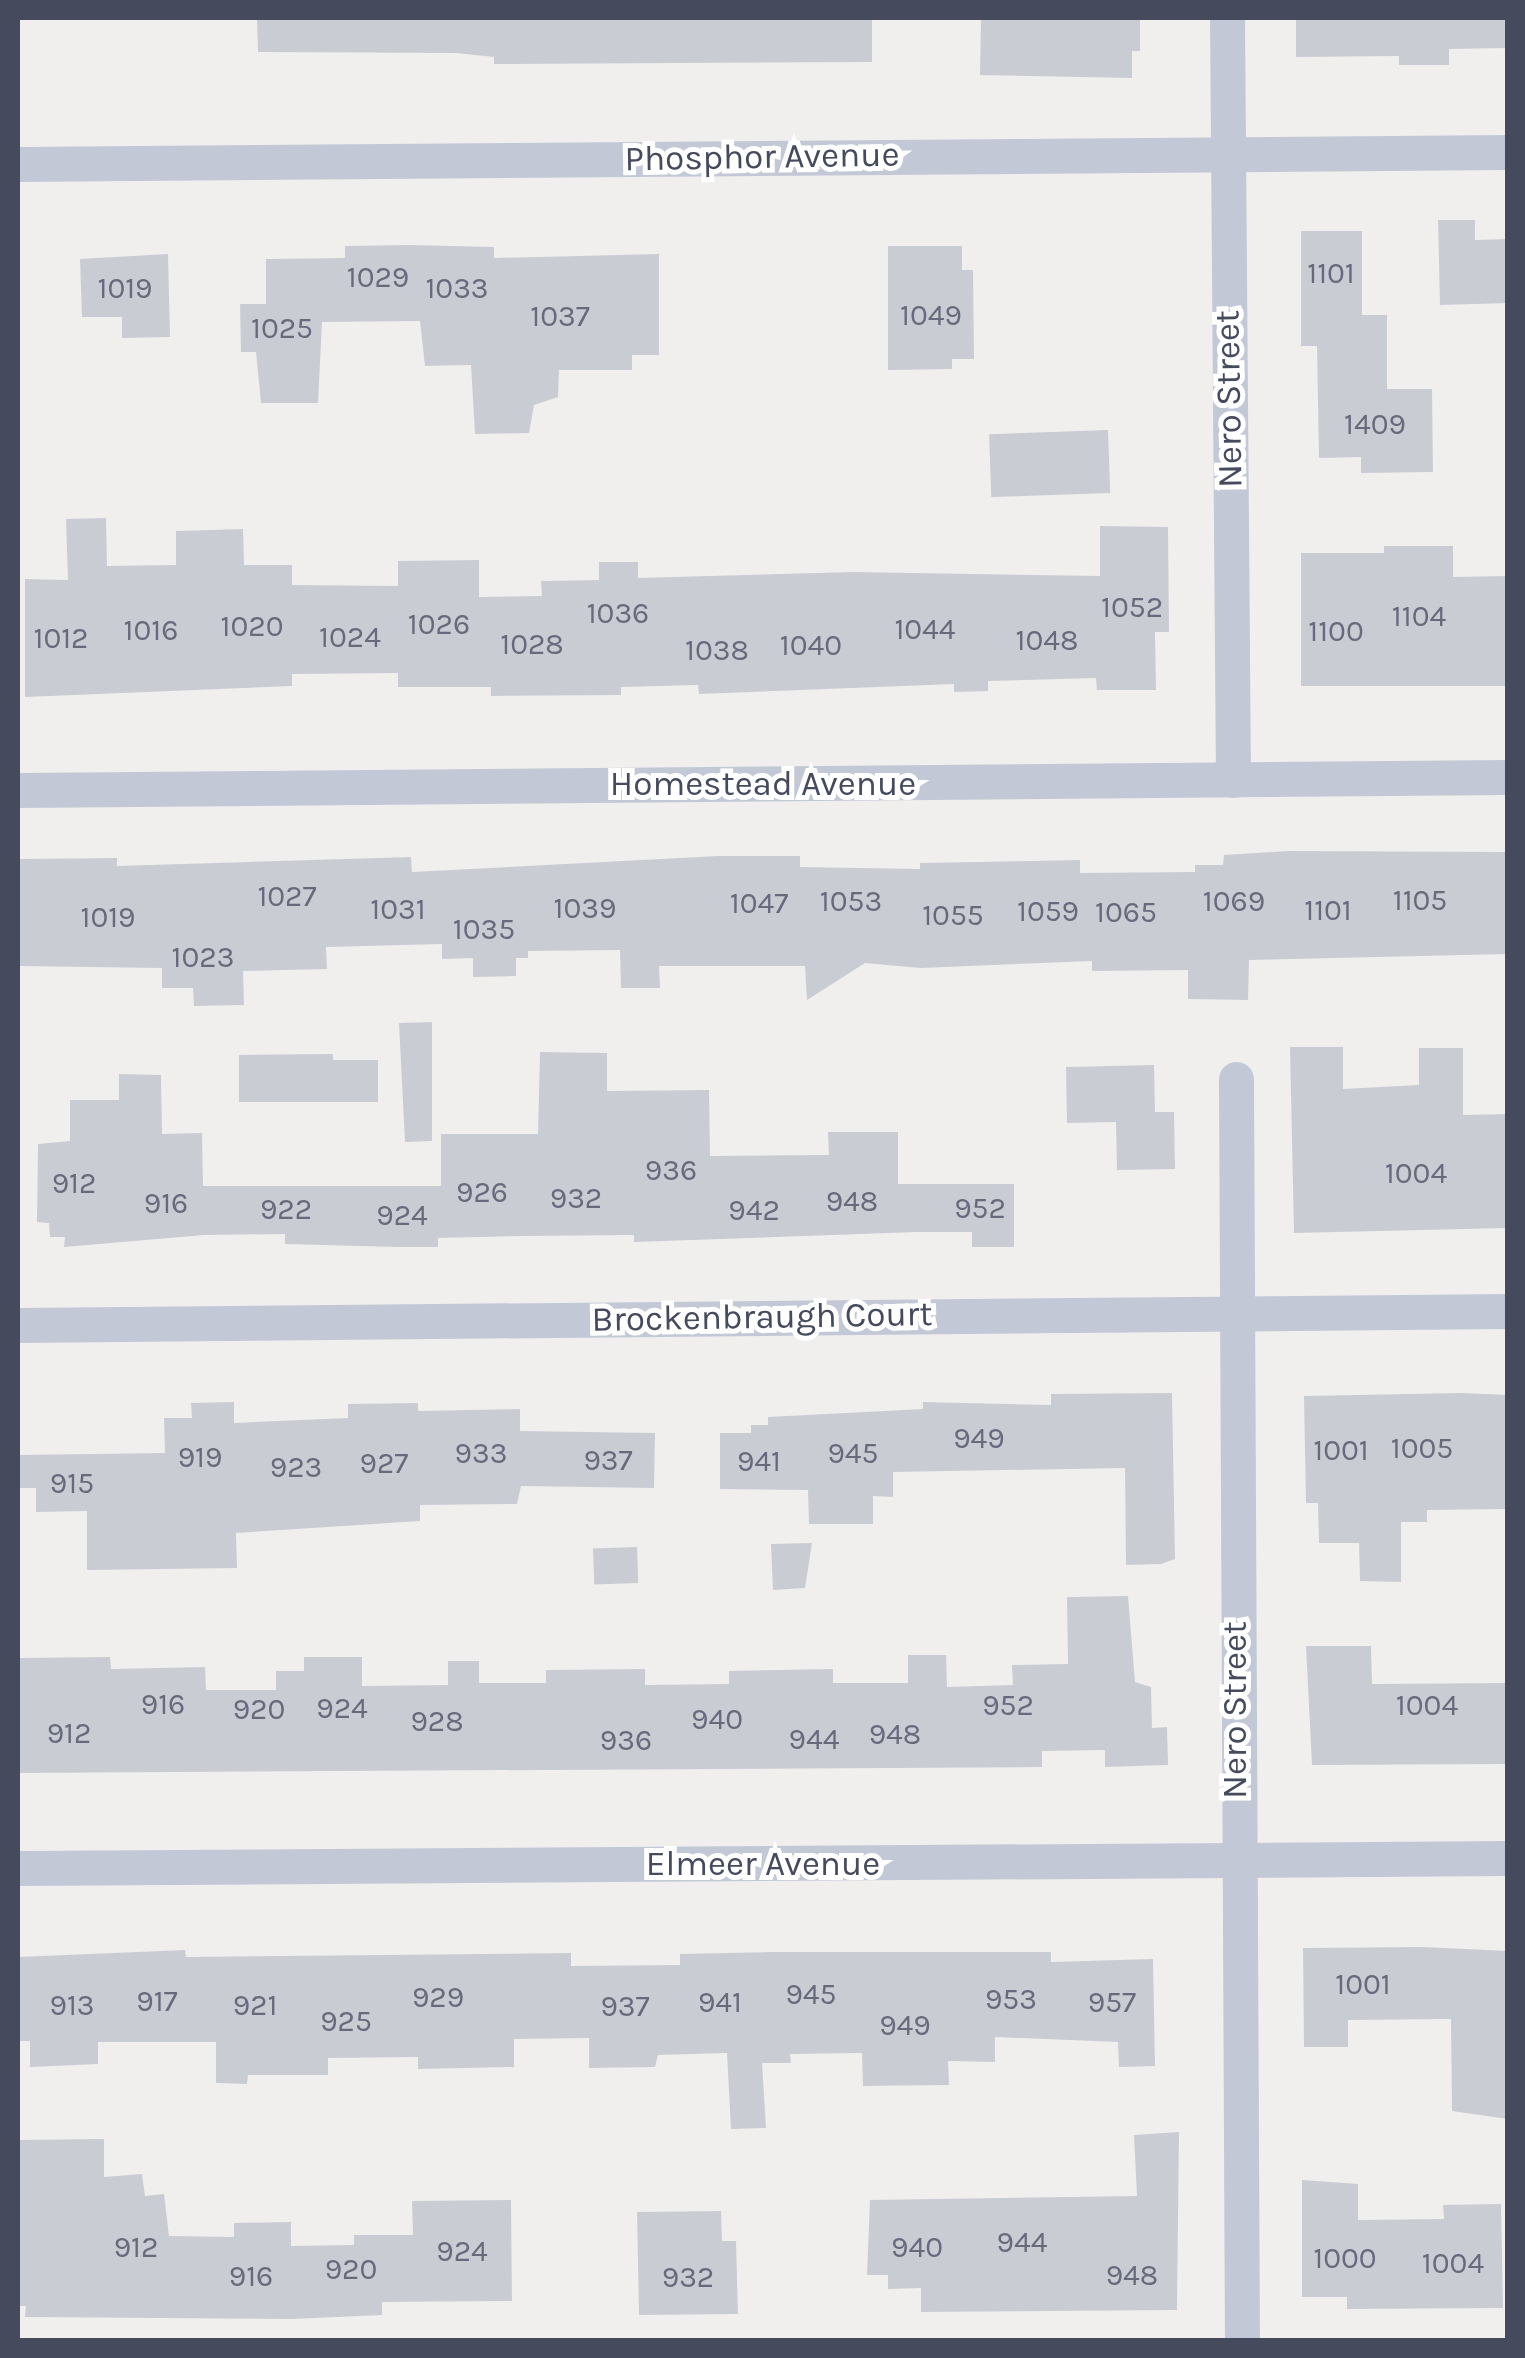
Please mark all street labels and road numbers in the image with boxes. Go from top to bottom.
street label: Phosphor Avenue [624,134,900,180]
street label: Nero Street [1206,310,1252,488]
street label: Homestead Avenue [610,763,916,805]
street label: Brockenbraugh Court [591,1293,933,1341]
street label: Nero Street [1214,1621,1256,1799]
street label: Elmeer Avenue [646,1843,880,1885]

